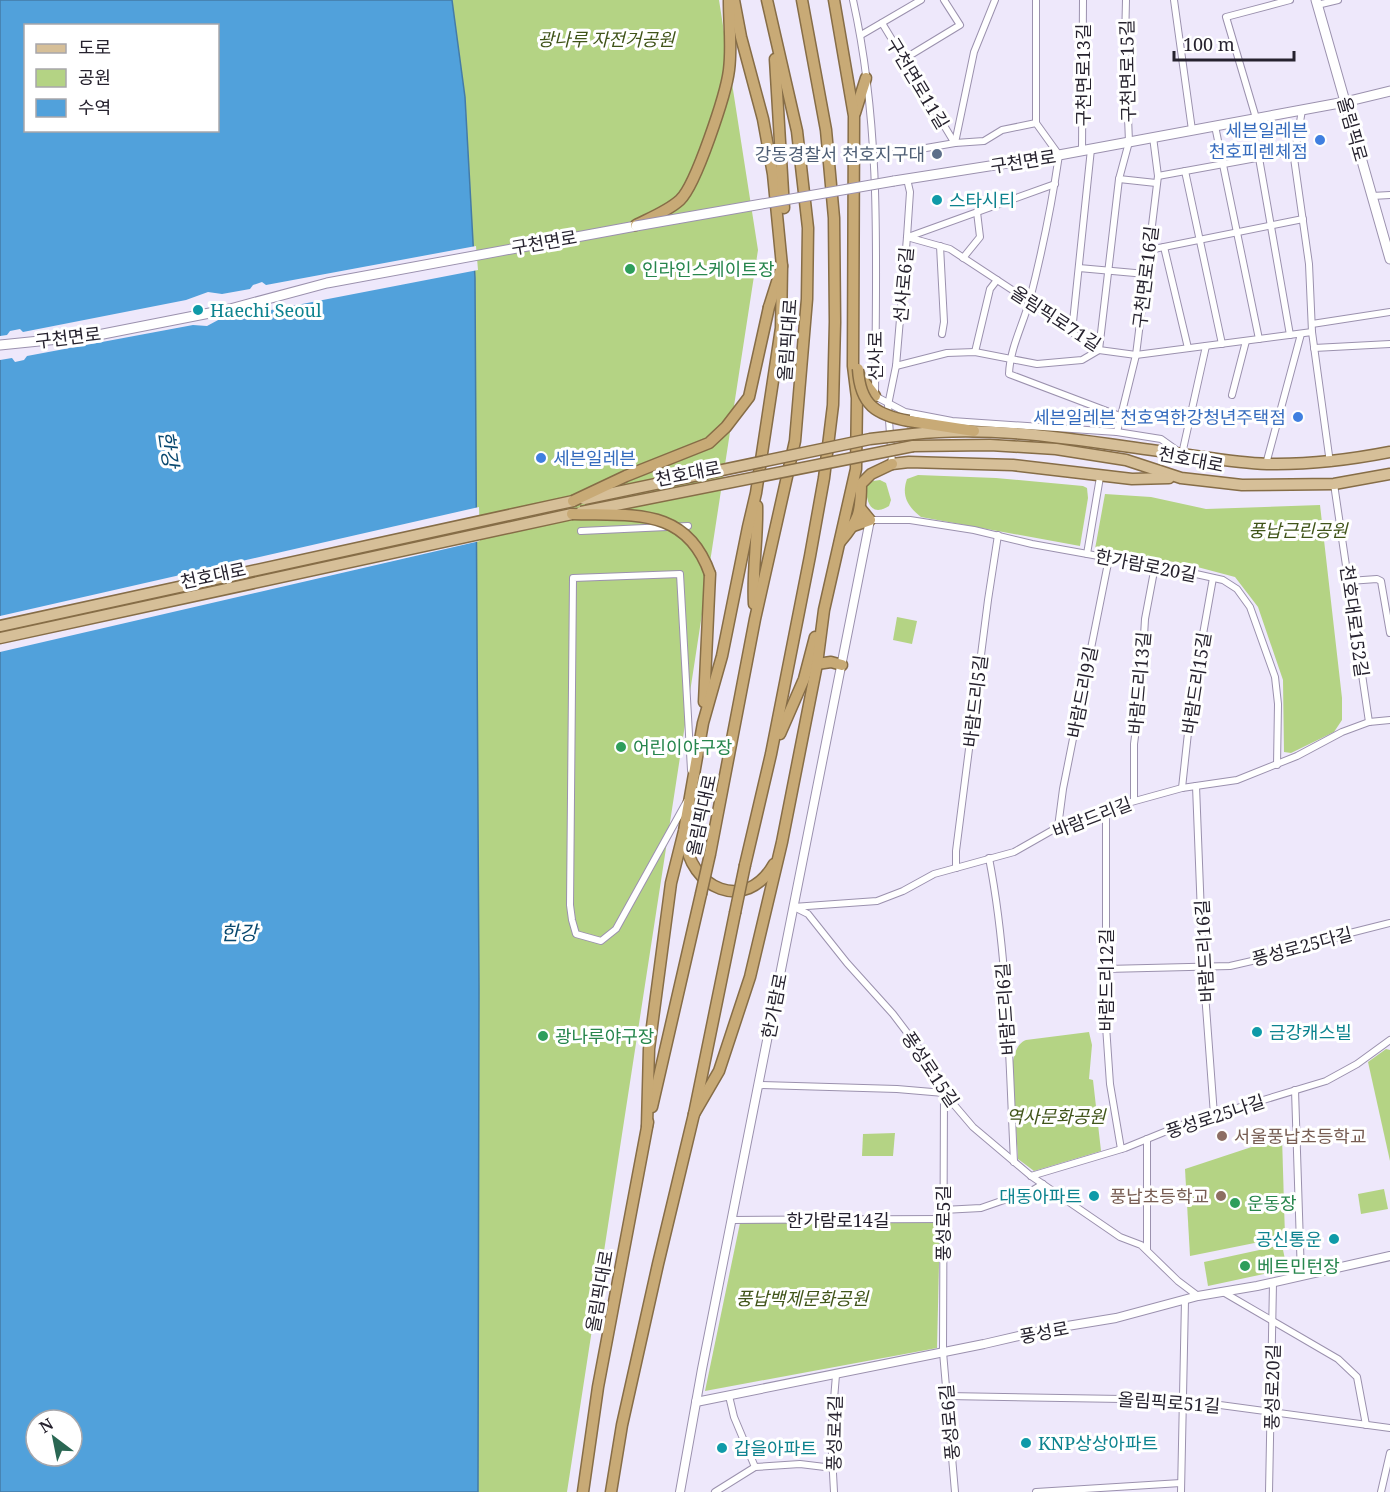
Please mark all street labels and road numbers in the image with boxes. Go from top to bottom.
street label: 구천면로15길 [1114,19,1140,123]
street label: 구천면로13길 [1071,24,1095,126]
street label: 구천면로11길 [881,33,955,133]
street label: 올림픽로 [1332,94,1374,164]
street label: 구천면로 [988,144,1058,178]
street label: 구천면로 [509,224,579,260]
street label: 구천면로16길 [1127,224,1163,330]
street label: 선사로6길 [888,246,918,324]
street label: 올림픽로71길 [1006,280,1106,356]
street label: 올림픽대로 [772,298,802,382]
street label: 구천면로 [34,321,102,353]
street label: 선사로 [863,331,887,381]
street label: 천호대로 [1156,441,1226,477]
street label: 천호대로 [653,455,723,491]
street label: 한가람로20길 [1093,543,1199,587]
street label: 천호대로 [178,556,248,594]
street label: 천호대로152길 [1335,563,1375,679]
street label: 바람드리15길 [1176,630,1216,736]
street label: 바람드리13길 [1123,631,1155,735]
street label: 바람드리9길 [1061,644,1103,740]
street label: 바람드리5길 [957,653,993,749]
street label: 올림픽대로 [681,772,721,858]
street label: 바람드리길 [1049,791,1135,843]
street label: 바람드리16길 [1189,899,1219,1003]
street label: 풍성로25다길 [1249,921,1355,971]
street label: 바람드리12길 [1094,929,1118,1031]
street label: 바람드리6길 [990,962,1020,1056]
street label: 한가람로 [756,971,792,1041]
street label: 풍성로15길 [897,1026,965,1112]
street label: 풍성로25나길 [1162,1089,1268,1143]
street label: 풍성로5길 [931,1185,955,1261]
street label: 한가람로14길 [787,1208,889,1232]
street label: 올림픽대로 [580,1248,618,1334]
street label: 풍성로 [1017,1315,1071,1349]
street label: 풍성로20길 [1259,1344,1285,1430]
street label: 풍성로6길 [934,1383,964,1461]
street label: 올림픽로51길 [1117,1386,1221,1418]
street label: 풍성로4길 [821,1395,847,1471]

